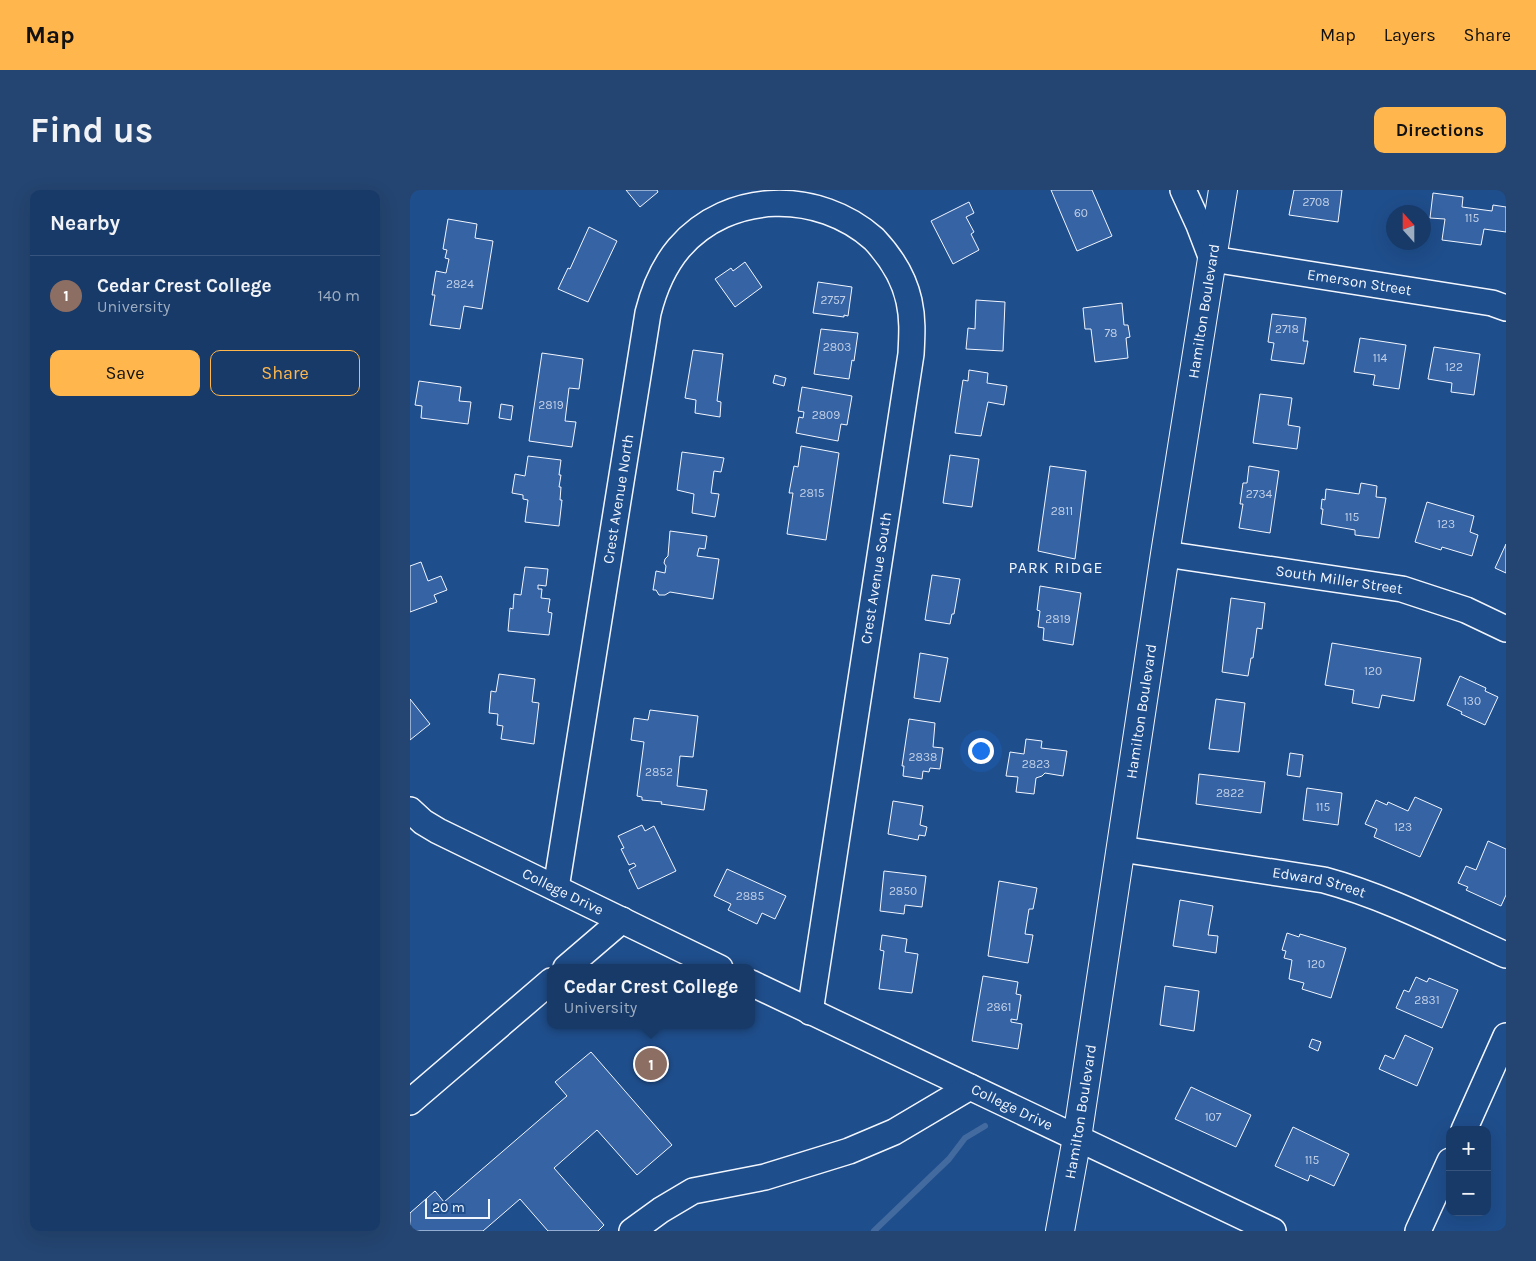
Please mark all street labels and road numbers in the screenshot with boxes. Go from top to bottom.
street label: Hamilton Boulevard [1184,243,1223,380]
street label: Emerson Street [1306,265,1413,299]
street label: Crest Avenue North [599,433,637,565]
street label: Crest Avenue South [857,511,895,645]
street label: South Miller Street [1274,561,1404,598]
street label: Hamilton Boulevard [1122,643,1160,780]
street label: Edward Street [1271,863,1369,902]
street label: College Drive [519,864,607,919]
street label: Hamilton Boulevard [1061,1043,1100,1181]
street label: College Drive [968,1080,1056,1134]

